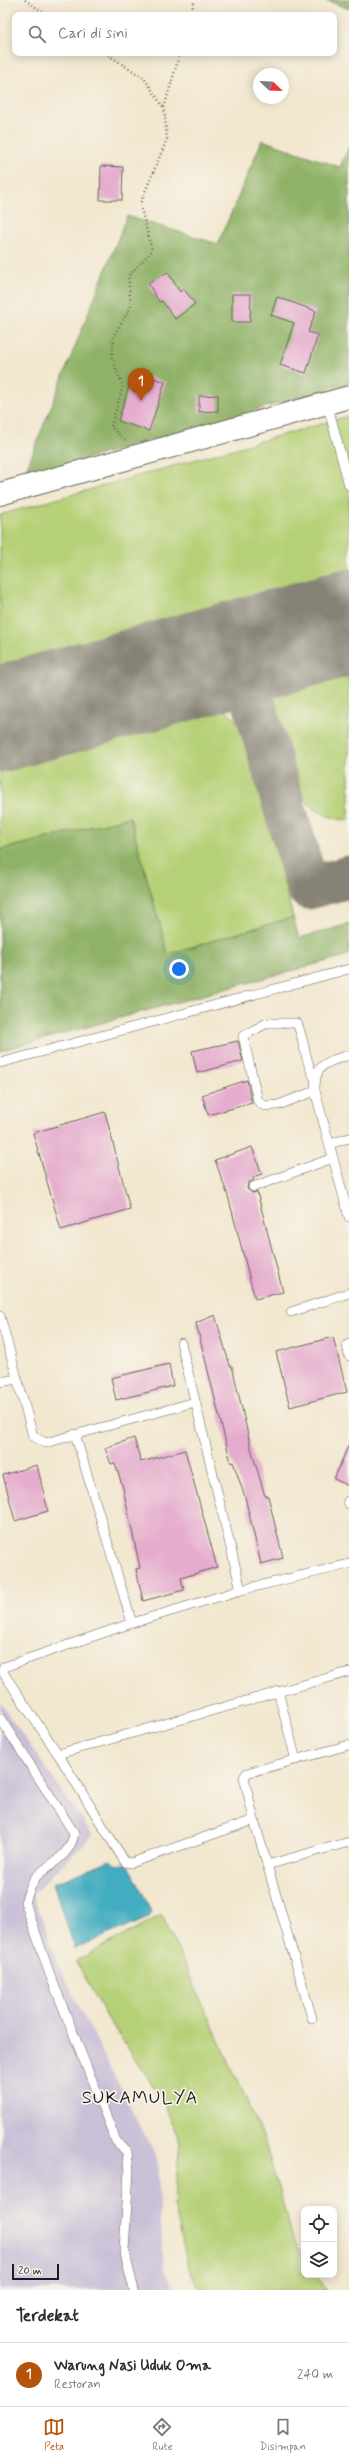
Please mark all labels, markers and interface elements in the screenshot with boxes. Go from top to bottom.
search box [12,12,337,56]
icon: search [26,23,48,45]
text: Cari di sini [58,24,128,44]
north arrow [253,68,289,104]
pin: 1 [128,368,154,401]
your location [169,959,189,979]
district label: SUKAMULYA [82,2086,198,2110]
map controls [301,2206,337,2278]
button: locate [301,2206,337,2242]
button: layers [301,2242,337,2278]
scale bar [12,2262,59,2281]
text: 20 m [18,2264,41,2278]
text: Terdekat [16,2305,79,2327]
text: Warung Nasi Uduk Oma [54,2356,211,2376]
text: 1 [26,2366,32,2383]
text: 240 m [297,2366,333,2383]
text: Restoran [54,2376,101,2393]
tab: Peta [43,2416,65,2454]
tab: Rute [151,2416,173,2454]
tab: Disimpan [260,2416,306,2454]

